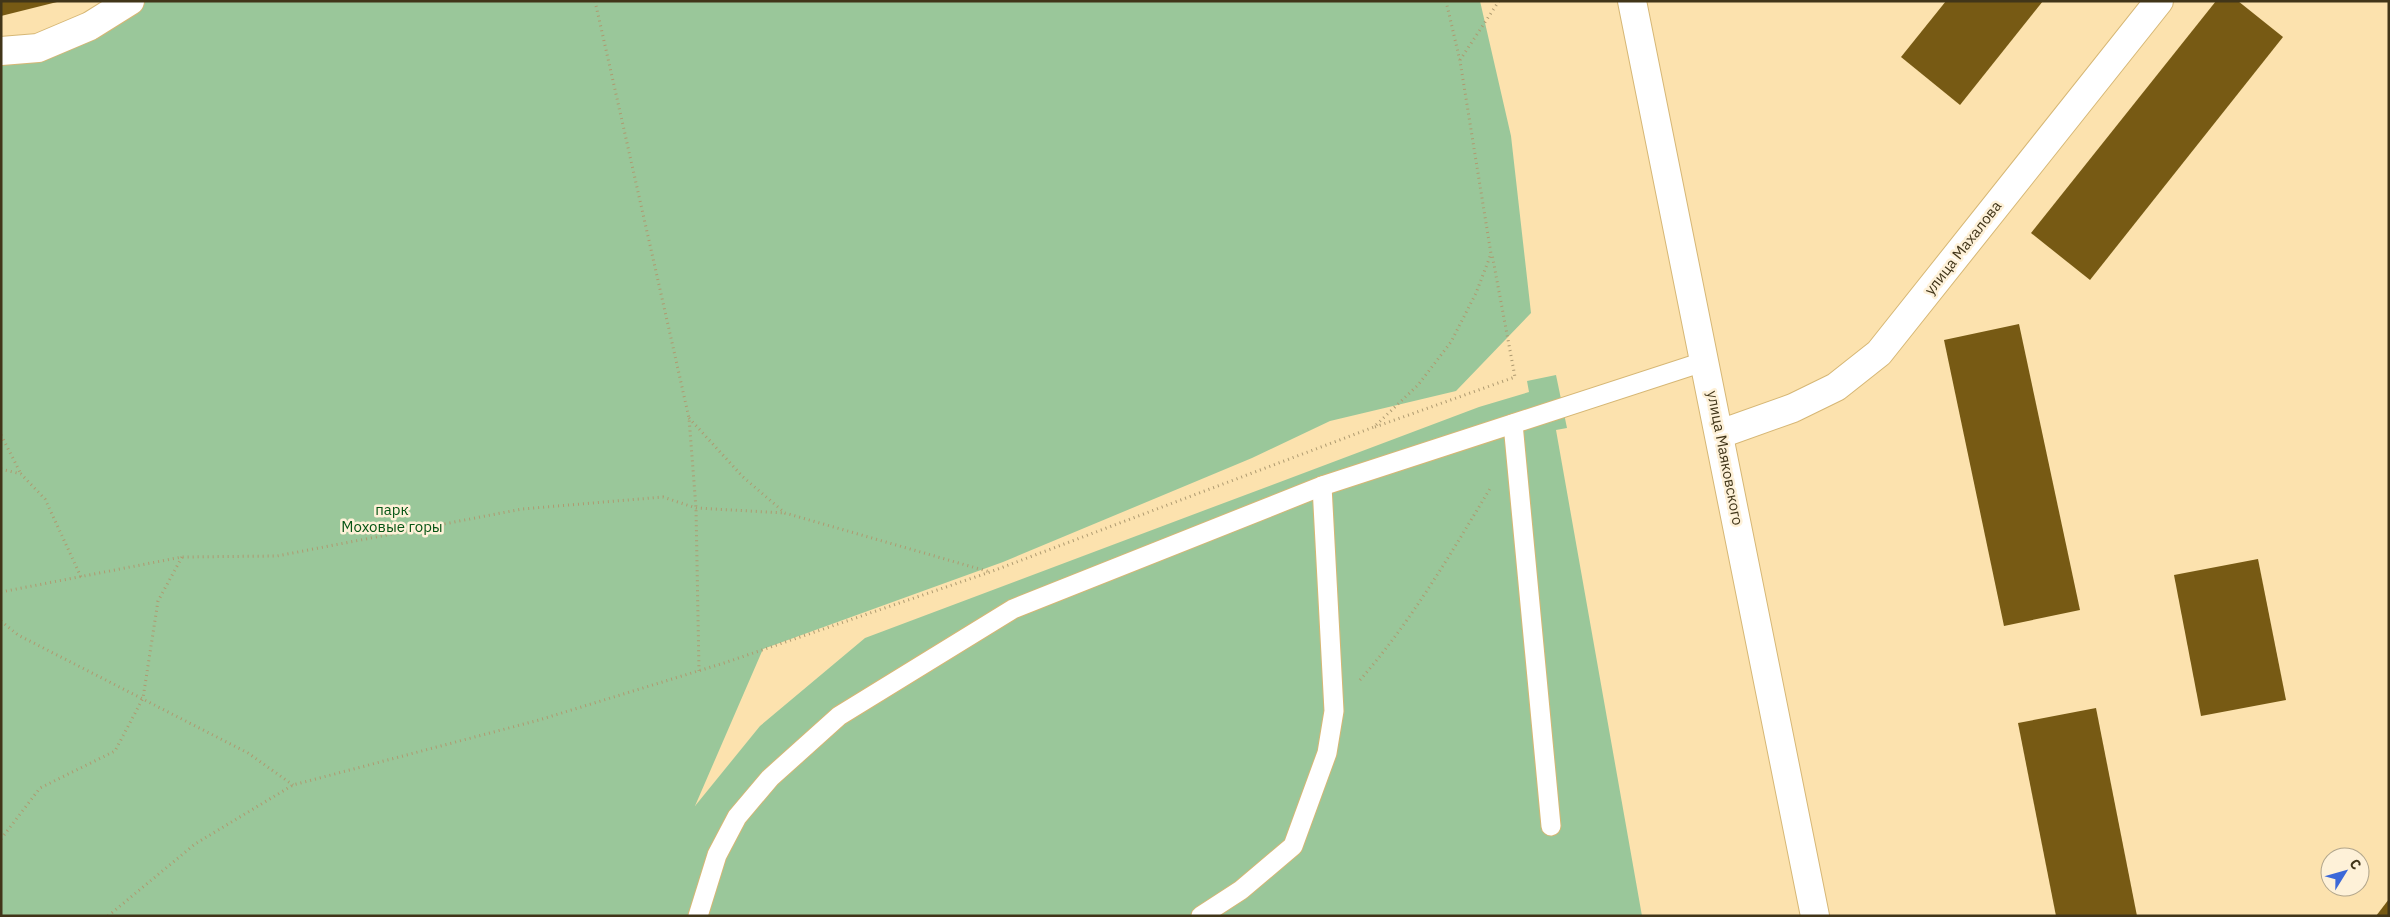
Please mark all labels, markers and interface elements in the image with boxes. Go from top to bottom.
street label: улица Махалова [1920,197,2005,299]
street label: улица Маяковского [1703,389,1748,527]
park label: парк Моховые горы [341,500,443,536]
north arrow [2320,847,2370,897]
text: С [2345,855,2365,873]

